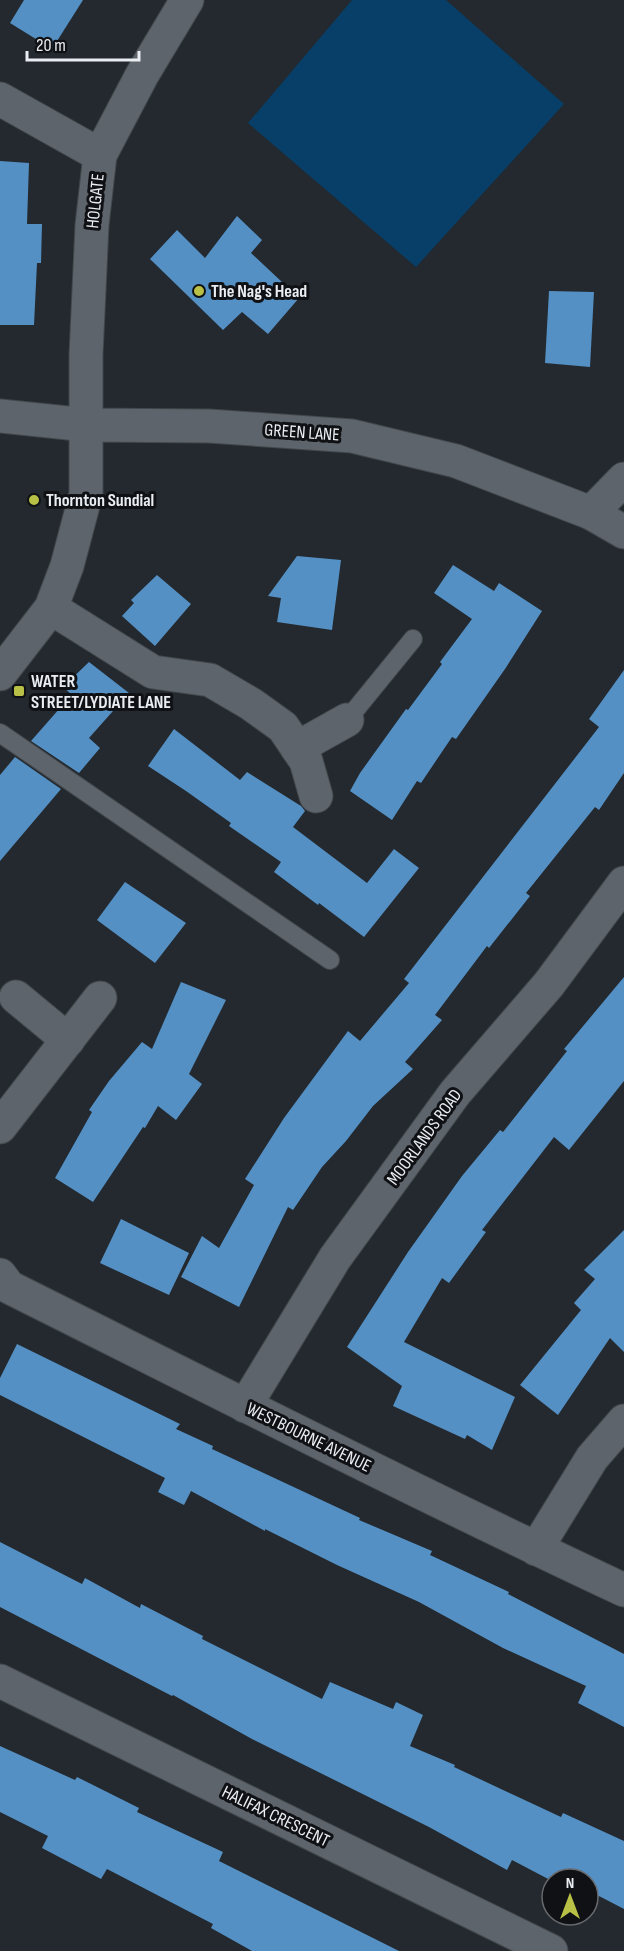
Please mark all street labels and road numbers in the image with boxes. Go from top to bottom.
street label: HOLGATE [82,173,109,230]
street label: GREEN LANE [264,419,340,446]
street label: MOORLANDS ROAD [383,1085,466,1189]
street label: WESTBOURNE AVENUE [243,1398,374,1477]
street label: HALIFAX CRESCENT [219,1781,333,1852]

